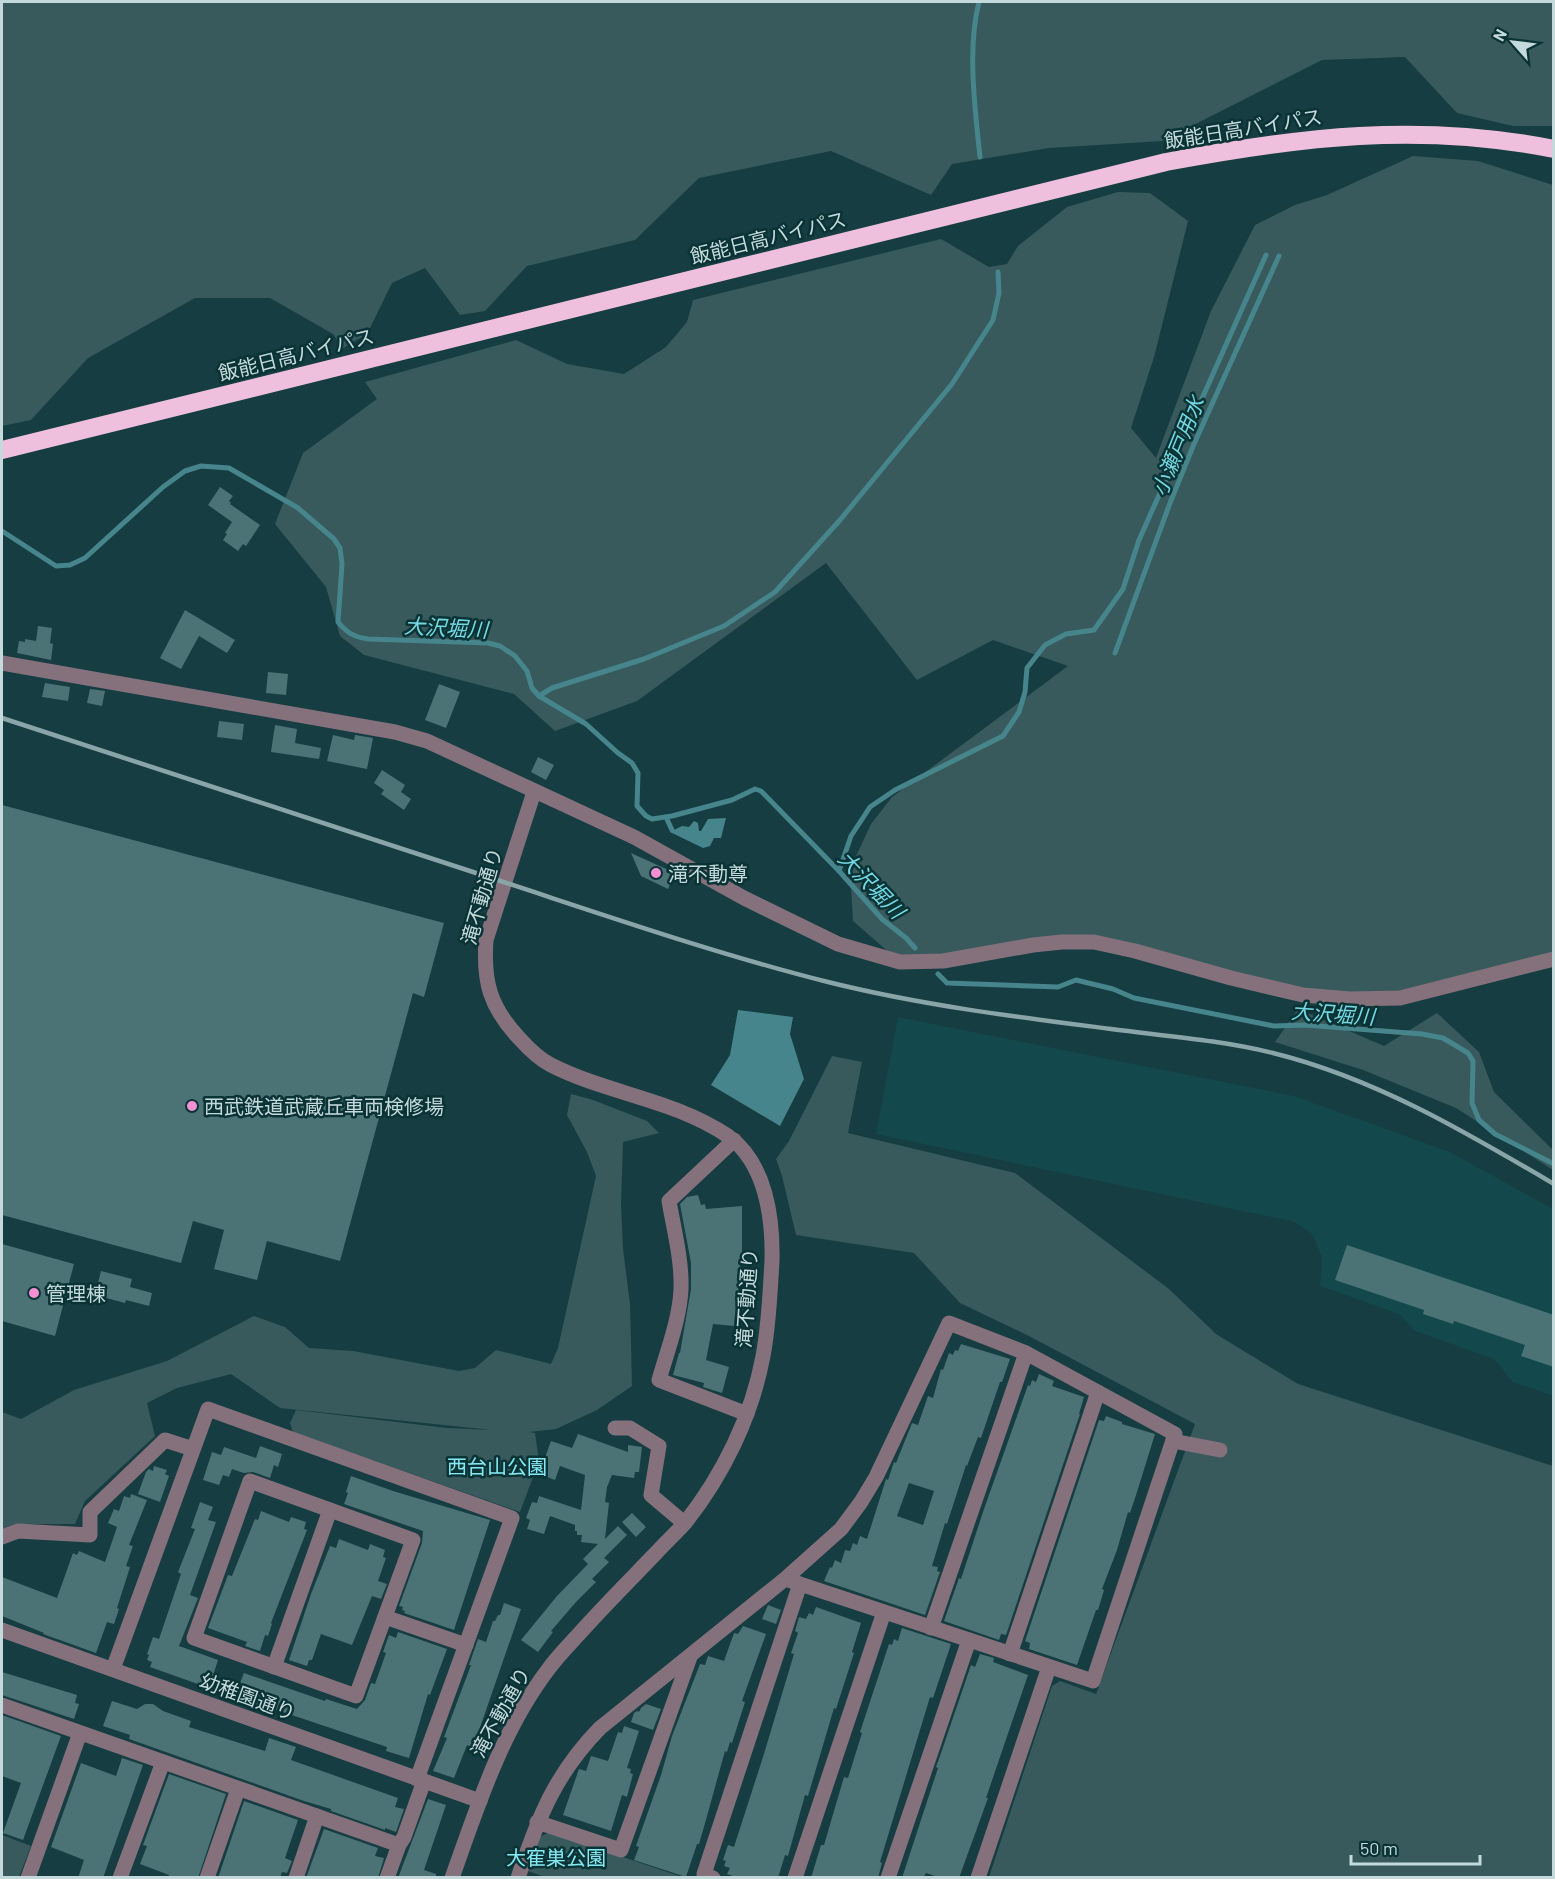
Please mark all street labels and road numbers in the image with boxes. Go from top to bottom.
street label: 飯能日高バイパス [1162,104,1324,152]
street label: 飯能日高バイパス [688,206,848,268]
street label: 飯能日高バイパス [216,323,376,385]
street label: 滝不動通り [456,845,506,947]
street label: 滝不動通り [731,1247,761,1349]
street label: 滝不動通り [465,1662,535,1762]
street label: 幼稚園通り [197,1668,299,1724]

